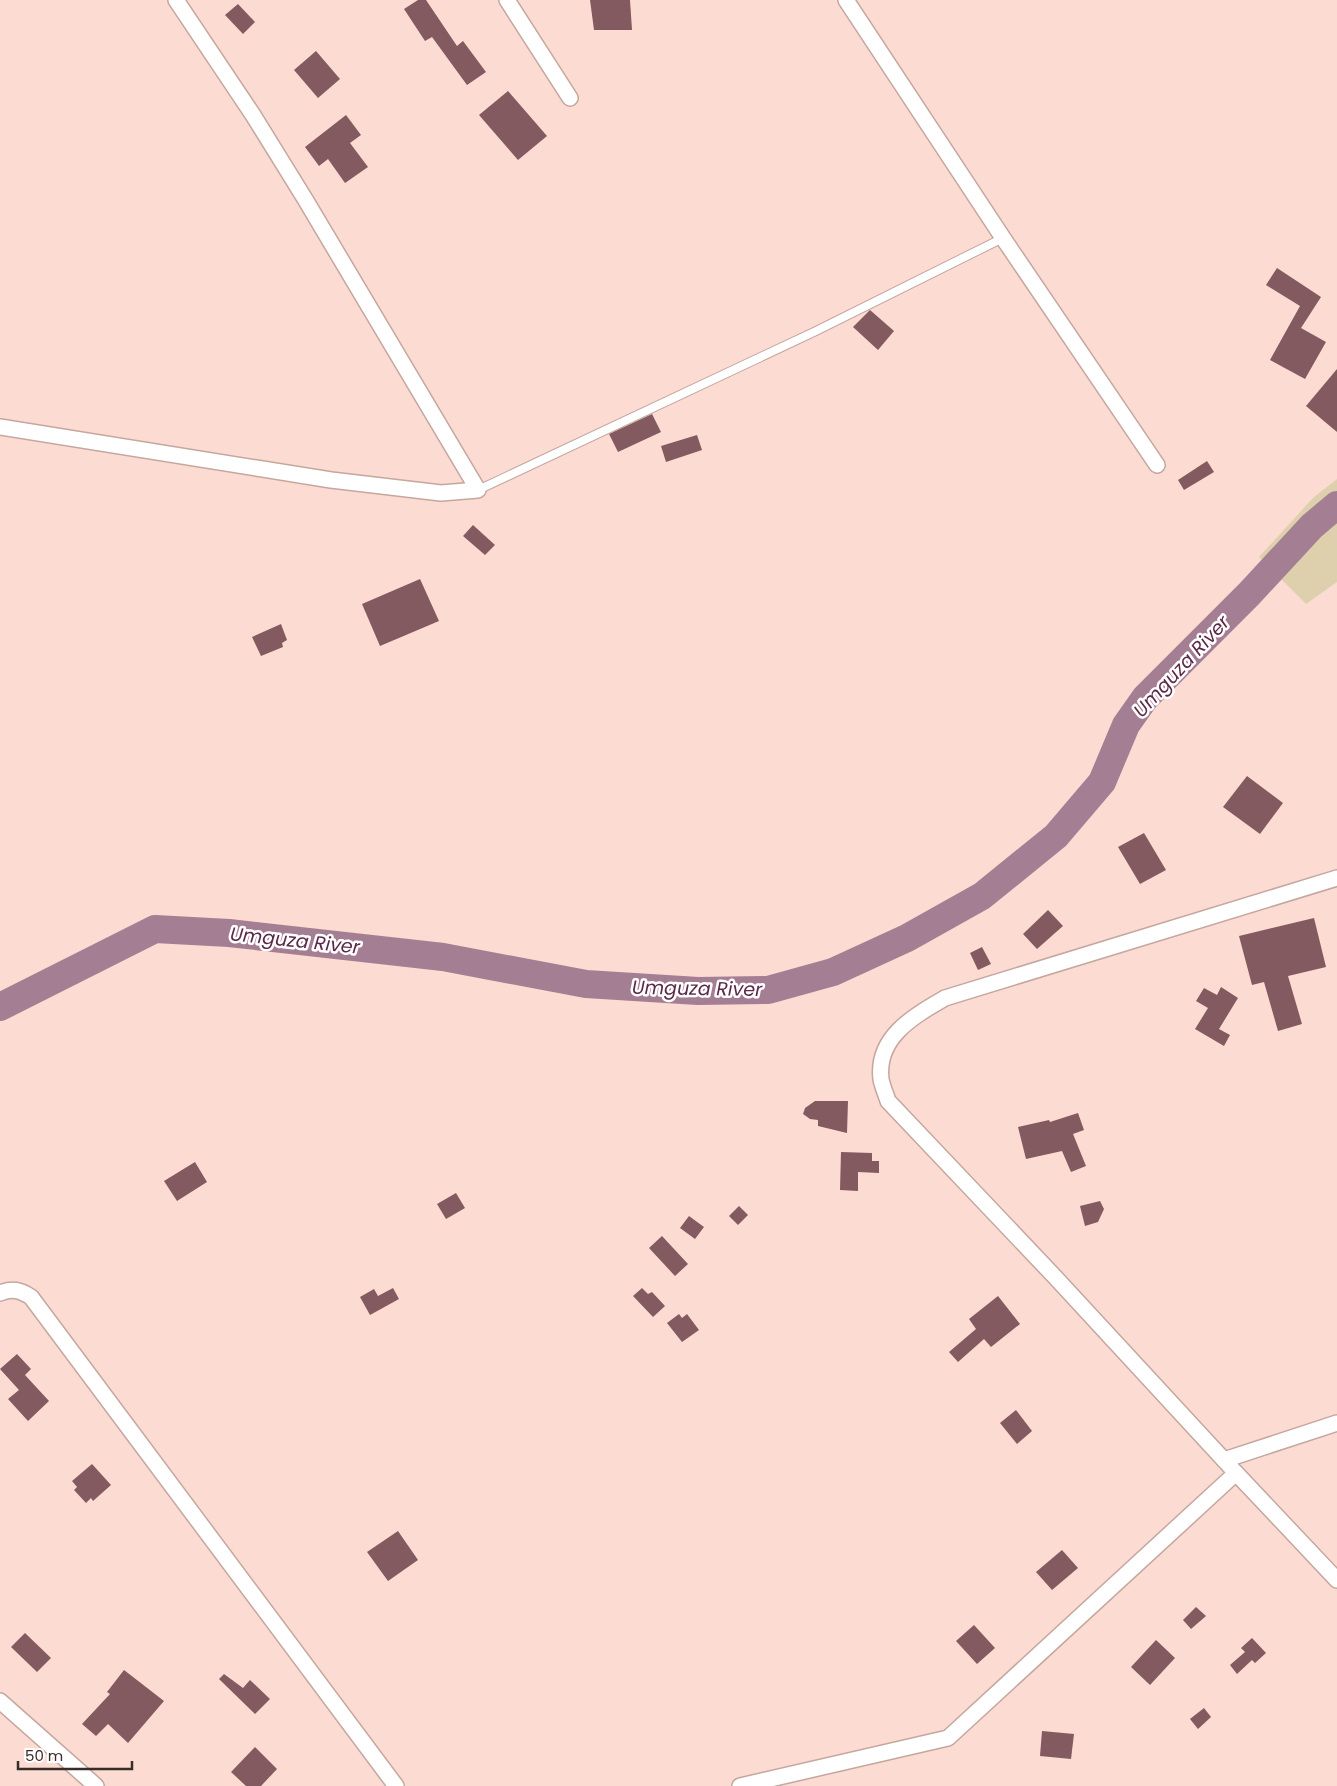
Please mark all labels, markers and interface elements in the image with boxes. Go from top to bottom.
water label: Umguza River [1127,609,1236,723]
water label: Umguza River [229,920,362,961]
water label: Umguza River [632,974,763,1003]
scale bar [18,1738,131,1770]
text: 50 m [25,1745,63,1766]

